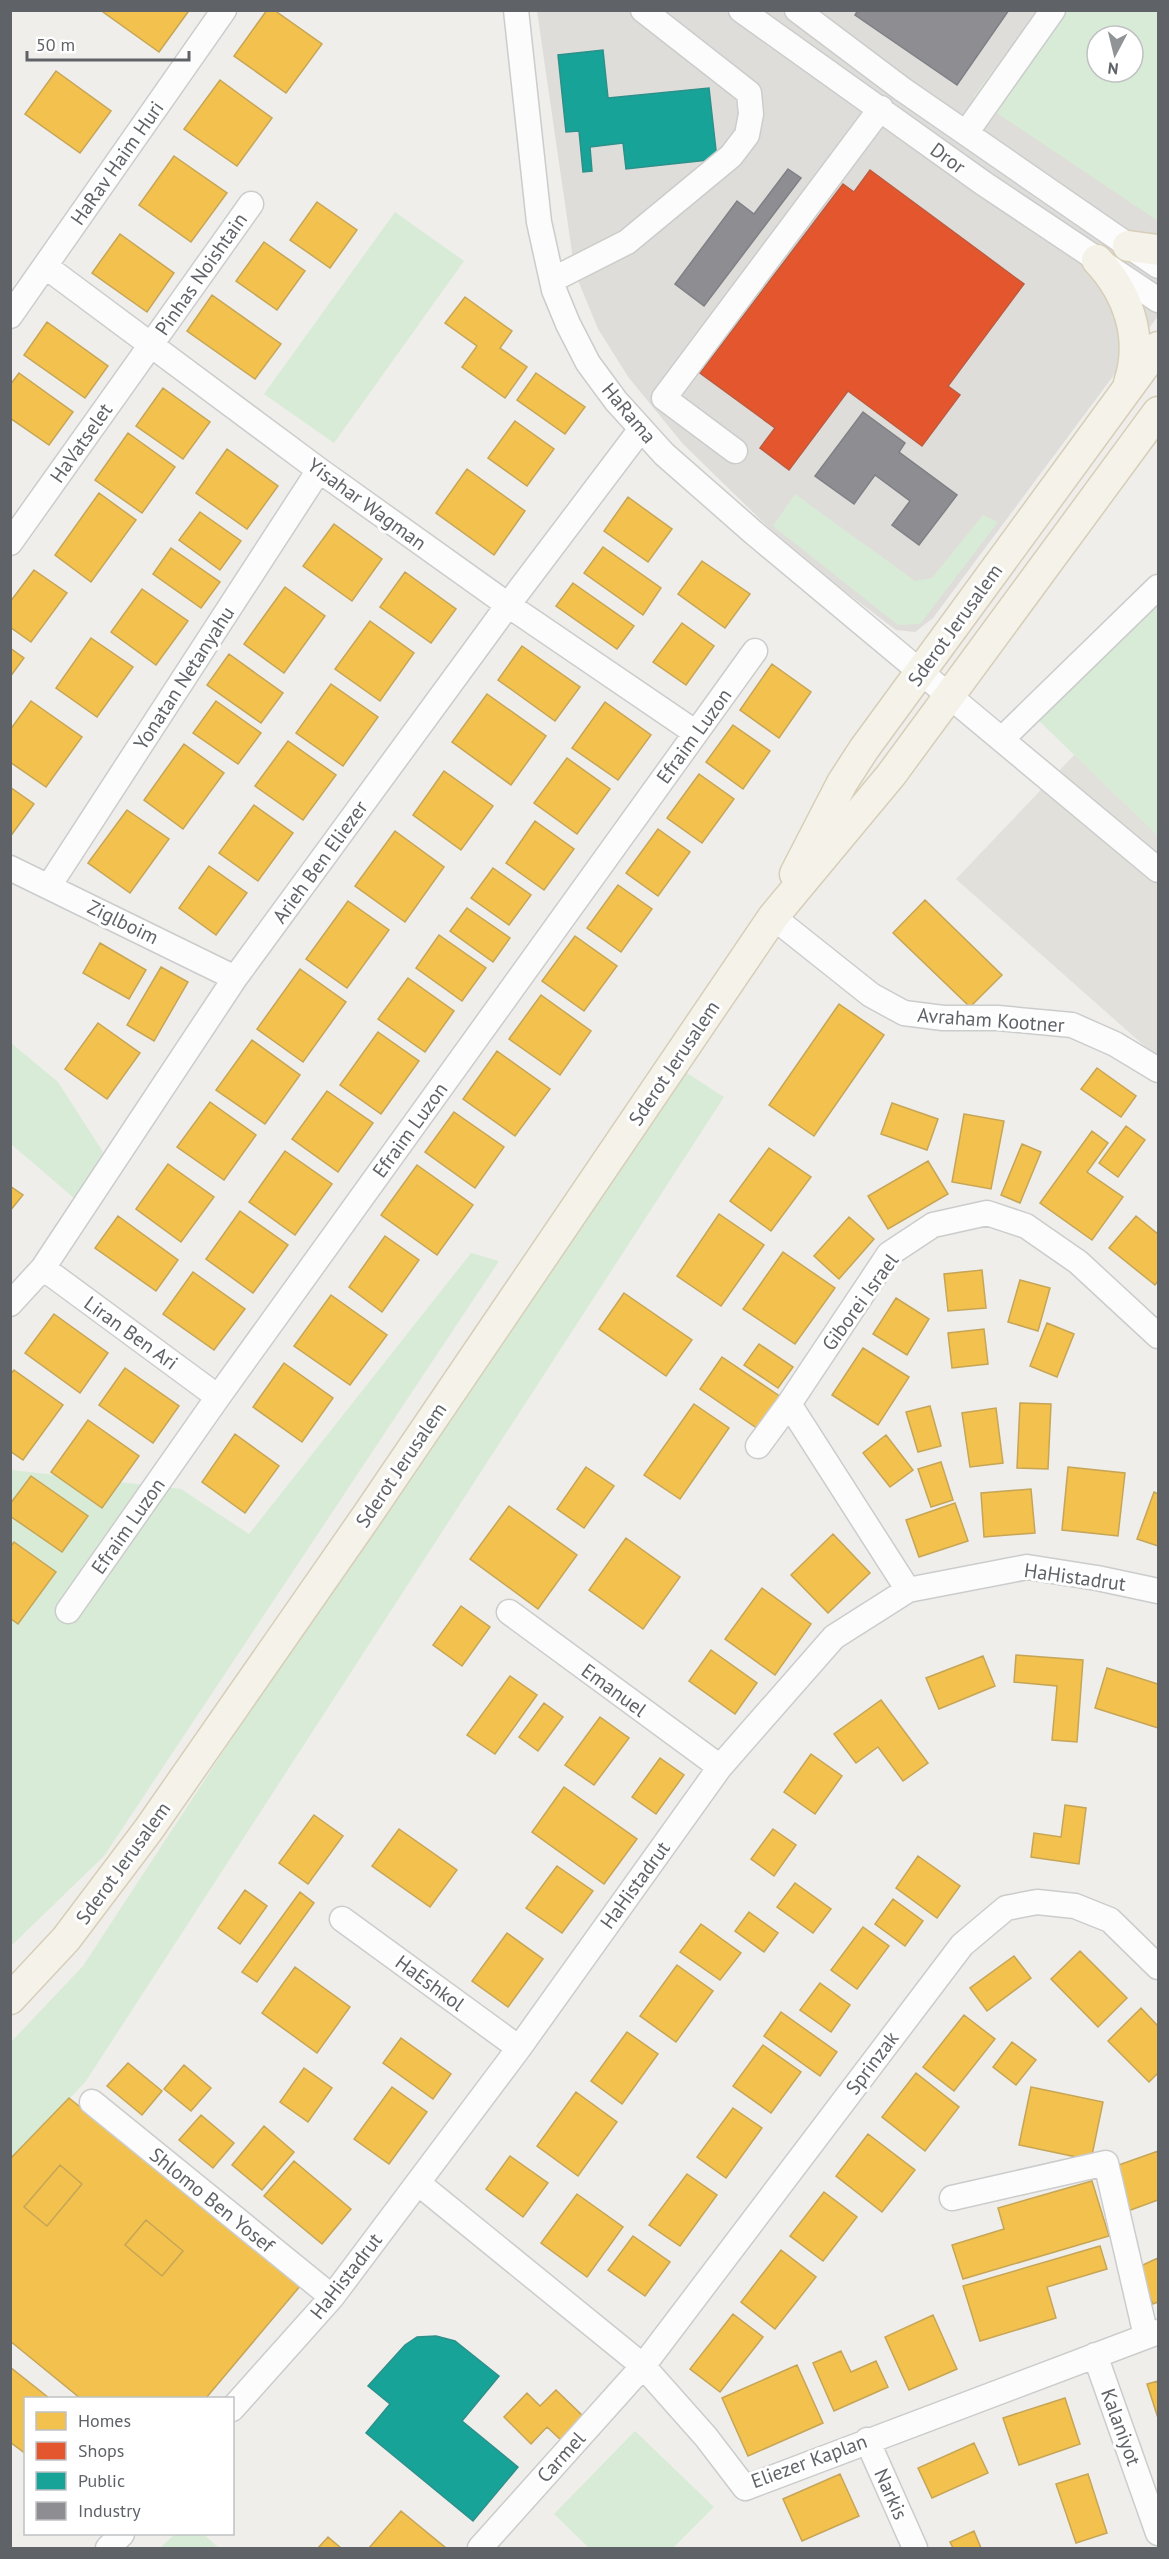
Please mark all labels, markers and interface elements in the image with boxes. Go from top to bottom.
scale bar [27,24,189,62]
north arrow [1085,24,1145,84]
text: 50 m [36,33,75,56]
text: N [1107,58,1120,79]
street label: HaRav Haim Huri [65,96,169,230]
street label: Dror [925,136,971,180]
street label: Pinhas Noishtain [149,208,253,340]
street label: HaRama [596,377,662,449]
street label: HaVatselet [44,398,118,488]
street label: Yisahar Wagman [302,452,432,556]
street label: Sderot Jerusalem [902,559,1008,691]
street label: Yonatan Netanyahu [128,601,240,755]
street label: Efraim Luzon [651,683,737,789]
street label: Arieh Ben Eliezer [267,795,373,929]
street label: Ziglboim [83,894,163,950]
street label: Sderot Jerusalem [623,995,725,1131]
street label: Avraham Kootner [917,1002,1066,1038]
street label: Efraim Luzon [367,1077,453,1183]
street label: Giborei Israel [816,1248,904,1356]
street label: Liran Ben Ari [79,1290,183,1376]
street label: Sderot Jerusalem [350,1397,452,1533]
street label: Efraim Luzon [85,1473,171,1579]
street label: HaHistadrut [1022,1557,1128,1597]
street label: Emanuel [576,1658,652,1723]
street label: Sderot Jerusalem [70,1797,176,1929]
street label: HaHistadrut [594,1836,676,1934]
street label: HaEshkol [390,1949,470,2017]
street label: Sprinzak [840,2026,905,2100]
street label: Shlomo Ben Yosef [144,2142,281,2259]
street label: HaHistadrut [304,2227,388,2324]
street label: Kalaniyot [1095,2385,1147,2469]
legend [24,2397,234,2535]
text: Homes [78,2409,131,2432]
street label: Carmel [531,2426,591,2488]
street label: Eliezer Kaplan [747,2428,871,2494]
text: Shops [78,2439,124,2462]
street label: Narkis [868,2464,914,2524]
text: Public [78,2469,125,2492]
text: Industry [78,2499,141,2522]

